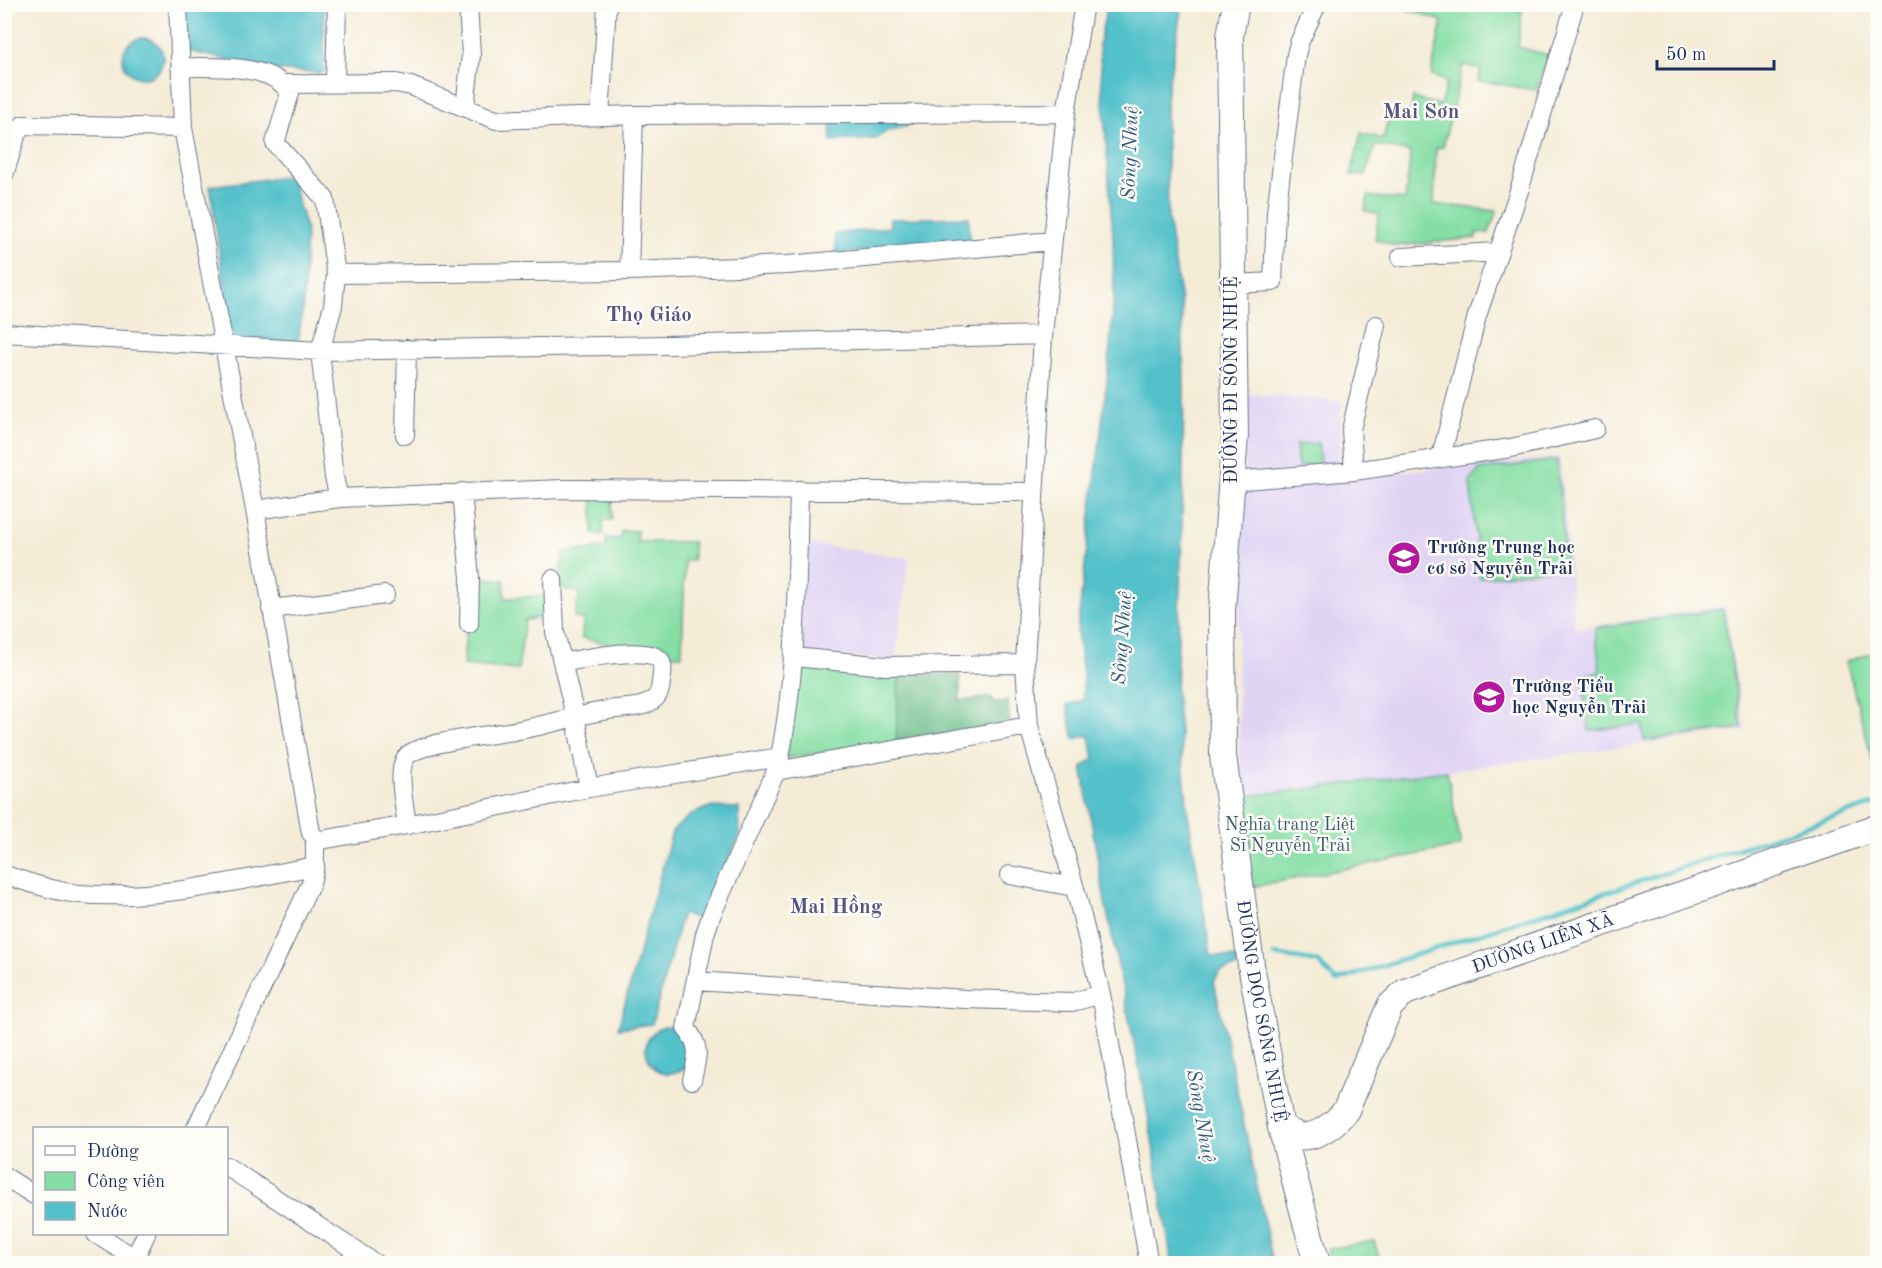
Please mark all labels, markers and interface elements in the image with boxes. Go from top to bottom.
scale bar [1657,33,1774,71]
text: 50 m [1666,46,1706,64]
district label: Mai Sơn [1383,102,1459,123]
water label: Sông Nhuệ [1119,105,1143,200]
street label: ĐƯỜNG ĐI SÔNG NHUỆ [1218,276,1241,484]
district label: Thọ Giáo [606,305,692,326]
place label: Trường Trung học cơ sở Nguyễn Trãi [1427,539,1575,578]
school or university icon: Trường Trung học cơ sở Nguyễn Trãi [1386,540,1422,576]
water label: Sông Nhuệ [1110,590,1136,686]
place label: Trường Tiểu học Nguyễn Trãi [1512,676,1646,717]
school or university icon: Trường Tiểu học Nguyễn Trãi [1471,679,1507,715]
park label: Nghĩa trang Liệt Sĩ Nguyễn Trãi [1225,816,1355,855]
district label: Mai Hồng [790,894,883,918]
street label: ĐƯỜNG DỌC SÔNG NHUỆ [1233,899,1293,1124]
street label: ĐƯỜNG LIÊN XÃ [1470,907,1617,977]
water label: Sông Nhuệ [1182,1068,1218,1165]
legend [33,1127,228,1235]
text: Đường [87,1143,139,1161]
text: Công viên [87,1173,165,1191]
text: Nước [87,1203,127,1221]

